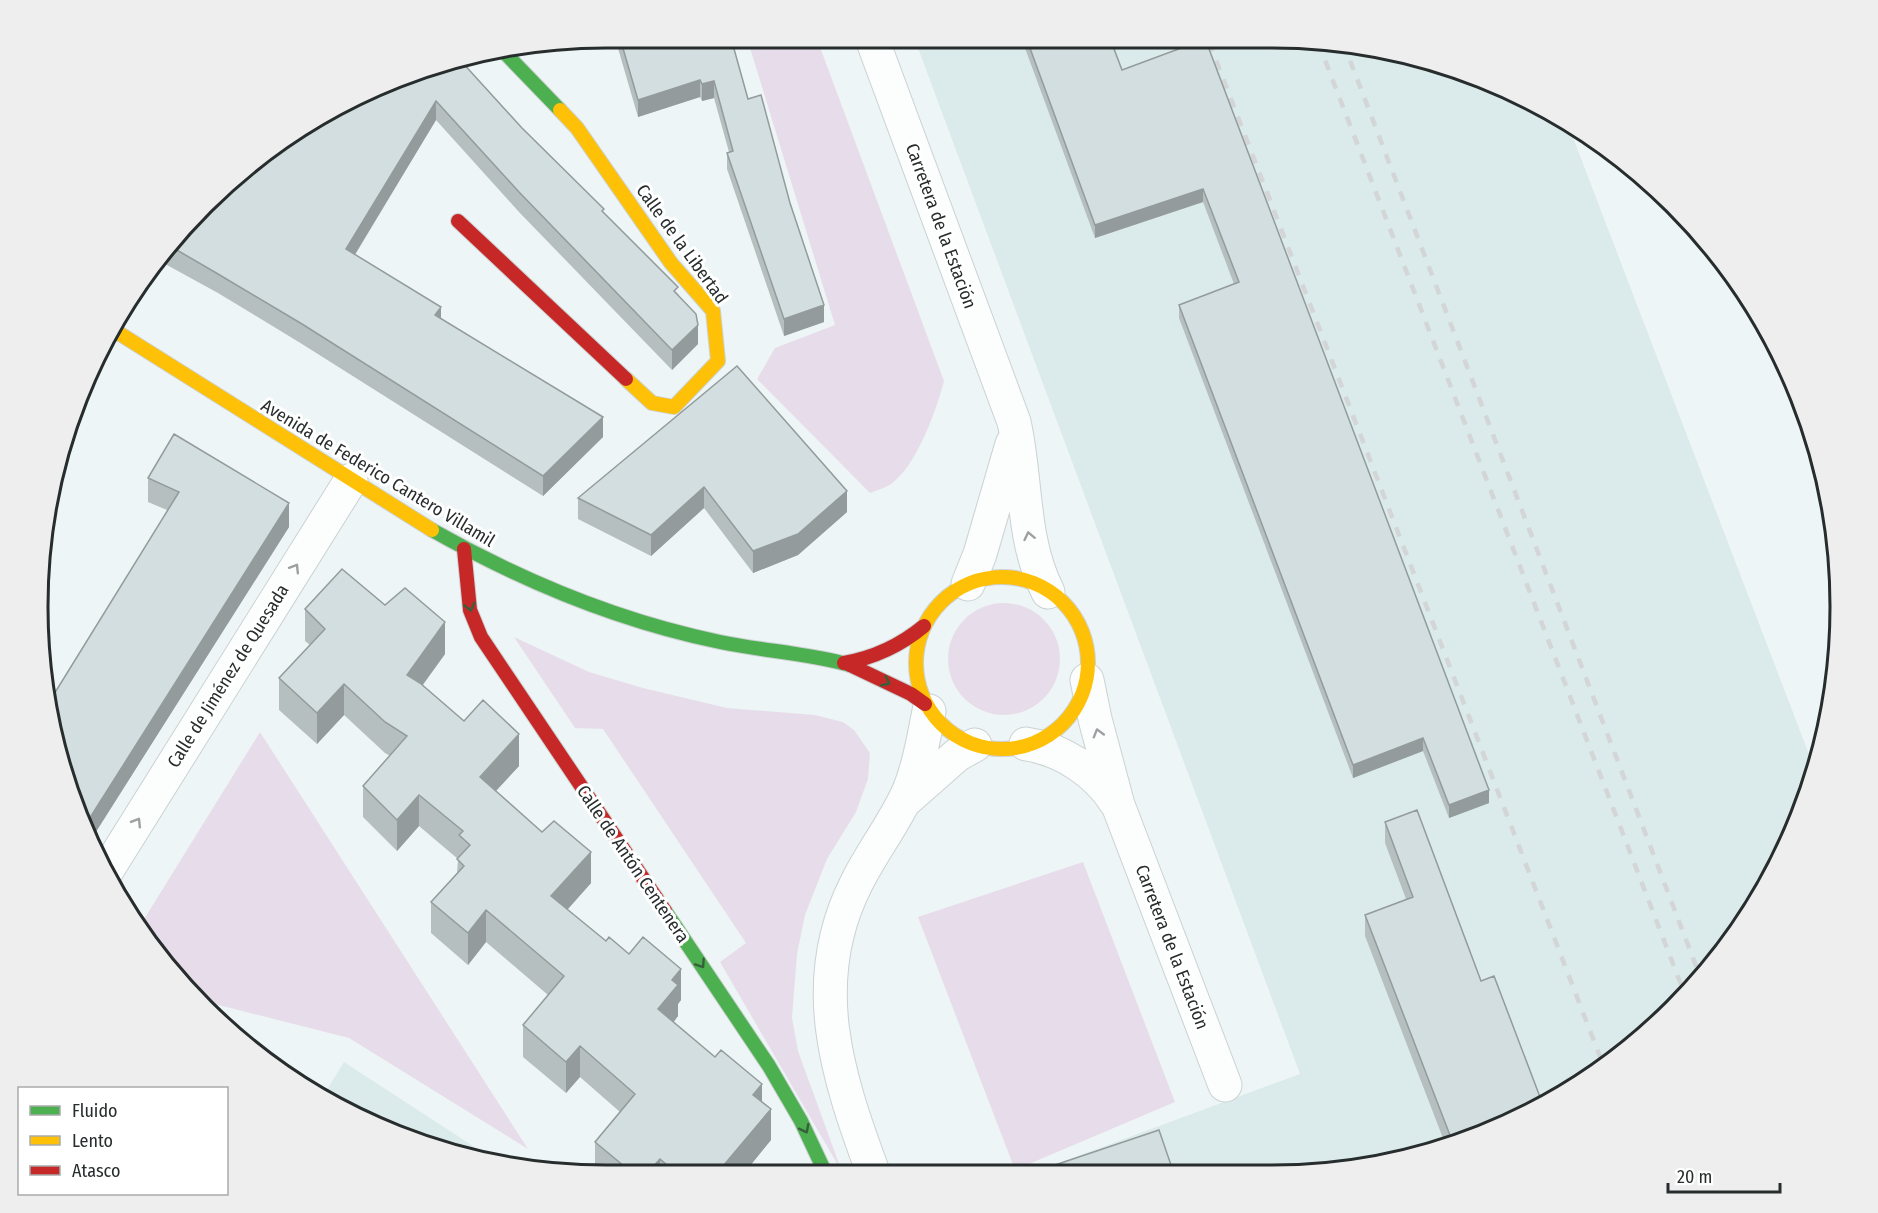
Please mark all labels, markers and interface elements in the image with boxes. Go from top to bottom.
street label: Carretera de la Estación [901,140,981,312]
street label: Calle de la Libertad [631,180,733,308]
street label: Avenida de Federico Cantero Villamil [257,394,499,552]
one-way arrow [1024,532,1037,542]
one-way arrow [288,563,299,574]
street label: Calle de Jiménez de Quesada [163,580,294,772]
one-way arrow [463,602,476,612]
one-way arrow [879,674,890,686]
one-way arrow [1093,728,1106,738]
street label: Calle de Antón Centenera [572,781,694,947]
one-way arrow [130,818,141,829]
street label: Carretera de la Estación [1130,862,1214,1032]
one-way arrow [693,958,704,969]
legend [18,1087,228,1195]
text: Fluido [72,1100,118,1122]
one-way arrow [797,1123,809,1134]
text: Lento [72,1130,113,1152]
scale bar [1668,1156,1780,1194]
text: Atasco [72,1160,120,1182]
text: 20 m [1677,1166,1712,1188]

